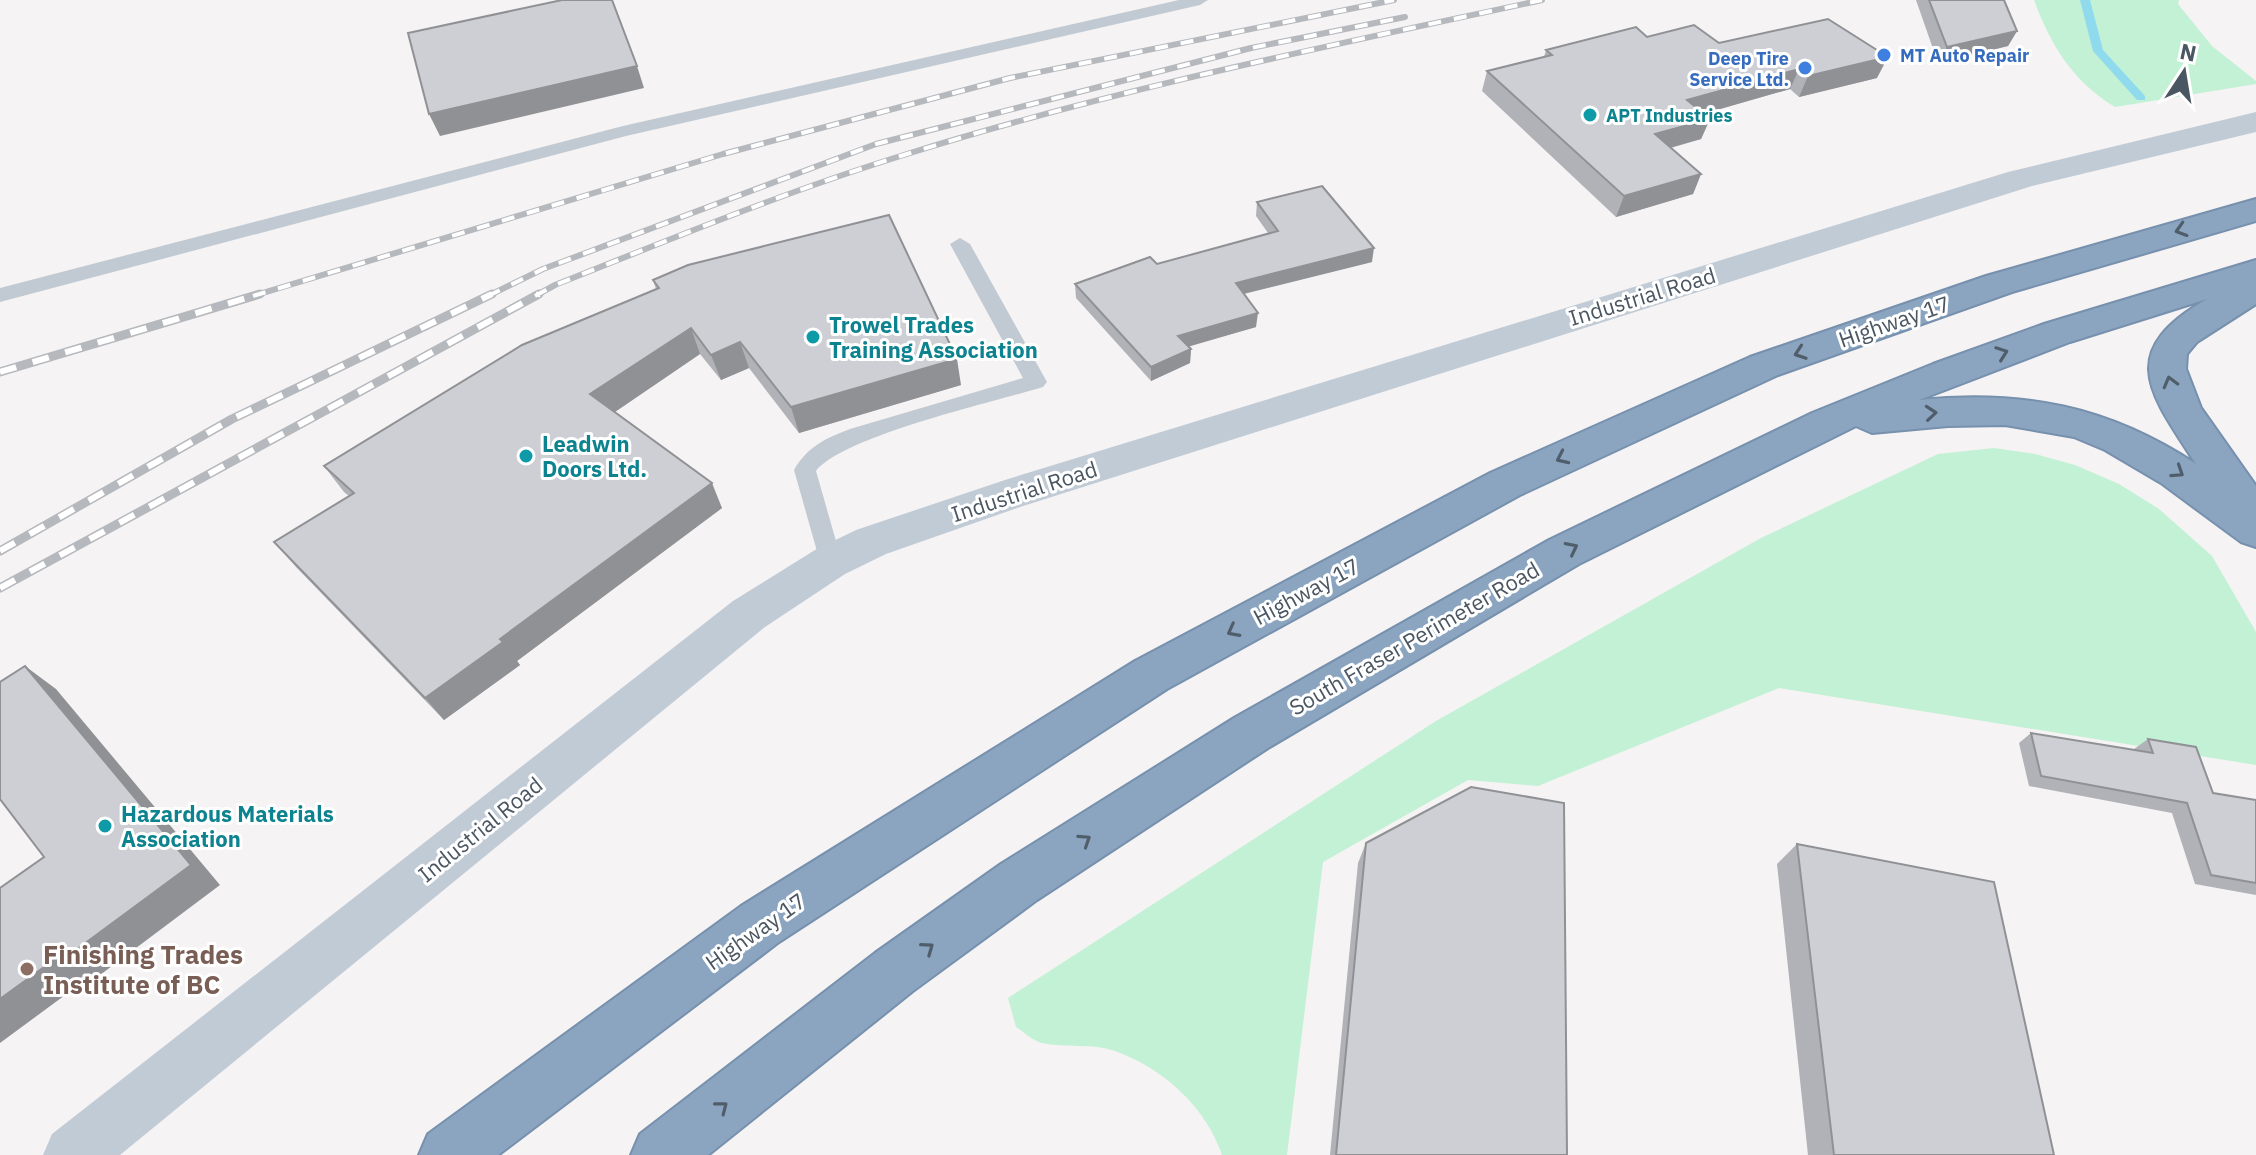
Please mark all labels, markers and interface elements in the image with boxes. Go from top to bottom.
north arrow [2144,32,2224,112]
text: N [2177,36,2199,68]
place label: MT Auto Repair [1900,44,2029,67]
marker: MT Auto Repair [1875,46,1893,64]
place label: Deep Tire Service Ltd. [1689,47,1789,91]
marker: Deep Tire Service Ltd. [1796,59,1814,77]
place label: APT Industries [1606,104,1733,127]
marker: APT Industries [1581,106,1599,124]
one-way arrow [2174,221,2188,237]
street label: Industrial Road [1565,260,1719,332]
street label: Highway 17 [1834,288,1954,354]
place label: Trowel Trades Training Association [829,310,1038,364]
marker: Trowel Trades Training Association [804,328,822,346]
one-way arrow [1794,344,1808,360]
one-way arrow [1994,346,2008,363]
one-way arrow [2163,375,2180,389]
one-way arrow [1925,405,1938,422]
place label: Leadwin Doors Ltd. [542,429,647,483]
marker: Leadwin Doors Ltd. [517,447,535,465]
one-way arrow [1556,448,1571,464]
street label: Industrial Road [947,454,1101,528]
one-way arrow [2170,462,2184,477]
one-way arrow [1564,542,1579,558]
street label: Highway 17 [1248,551,1364,631]
street label: South Fraser Perimeter Road [1284,554,1544,722]
one-way arrow [1228,621,1242,637]
street label: Industrial Road [412,770,548,888]
place label: Hazardous Materials Association [121,799,334,853]
marker: Hazardous Materials Association [96,817,114,835]
one-way arrow [1076,834,1091,849]
street label: Highway 17 [699,886,811,976]
place label: Finishing Trades Institute of BC [43,937,243,1001]
one-way arrow [919,943,933,958]
marker: Finishing Trades Institute of BC [18,960,36,978]
one-way arrow [713,1102,727,1117]

